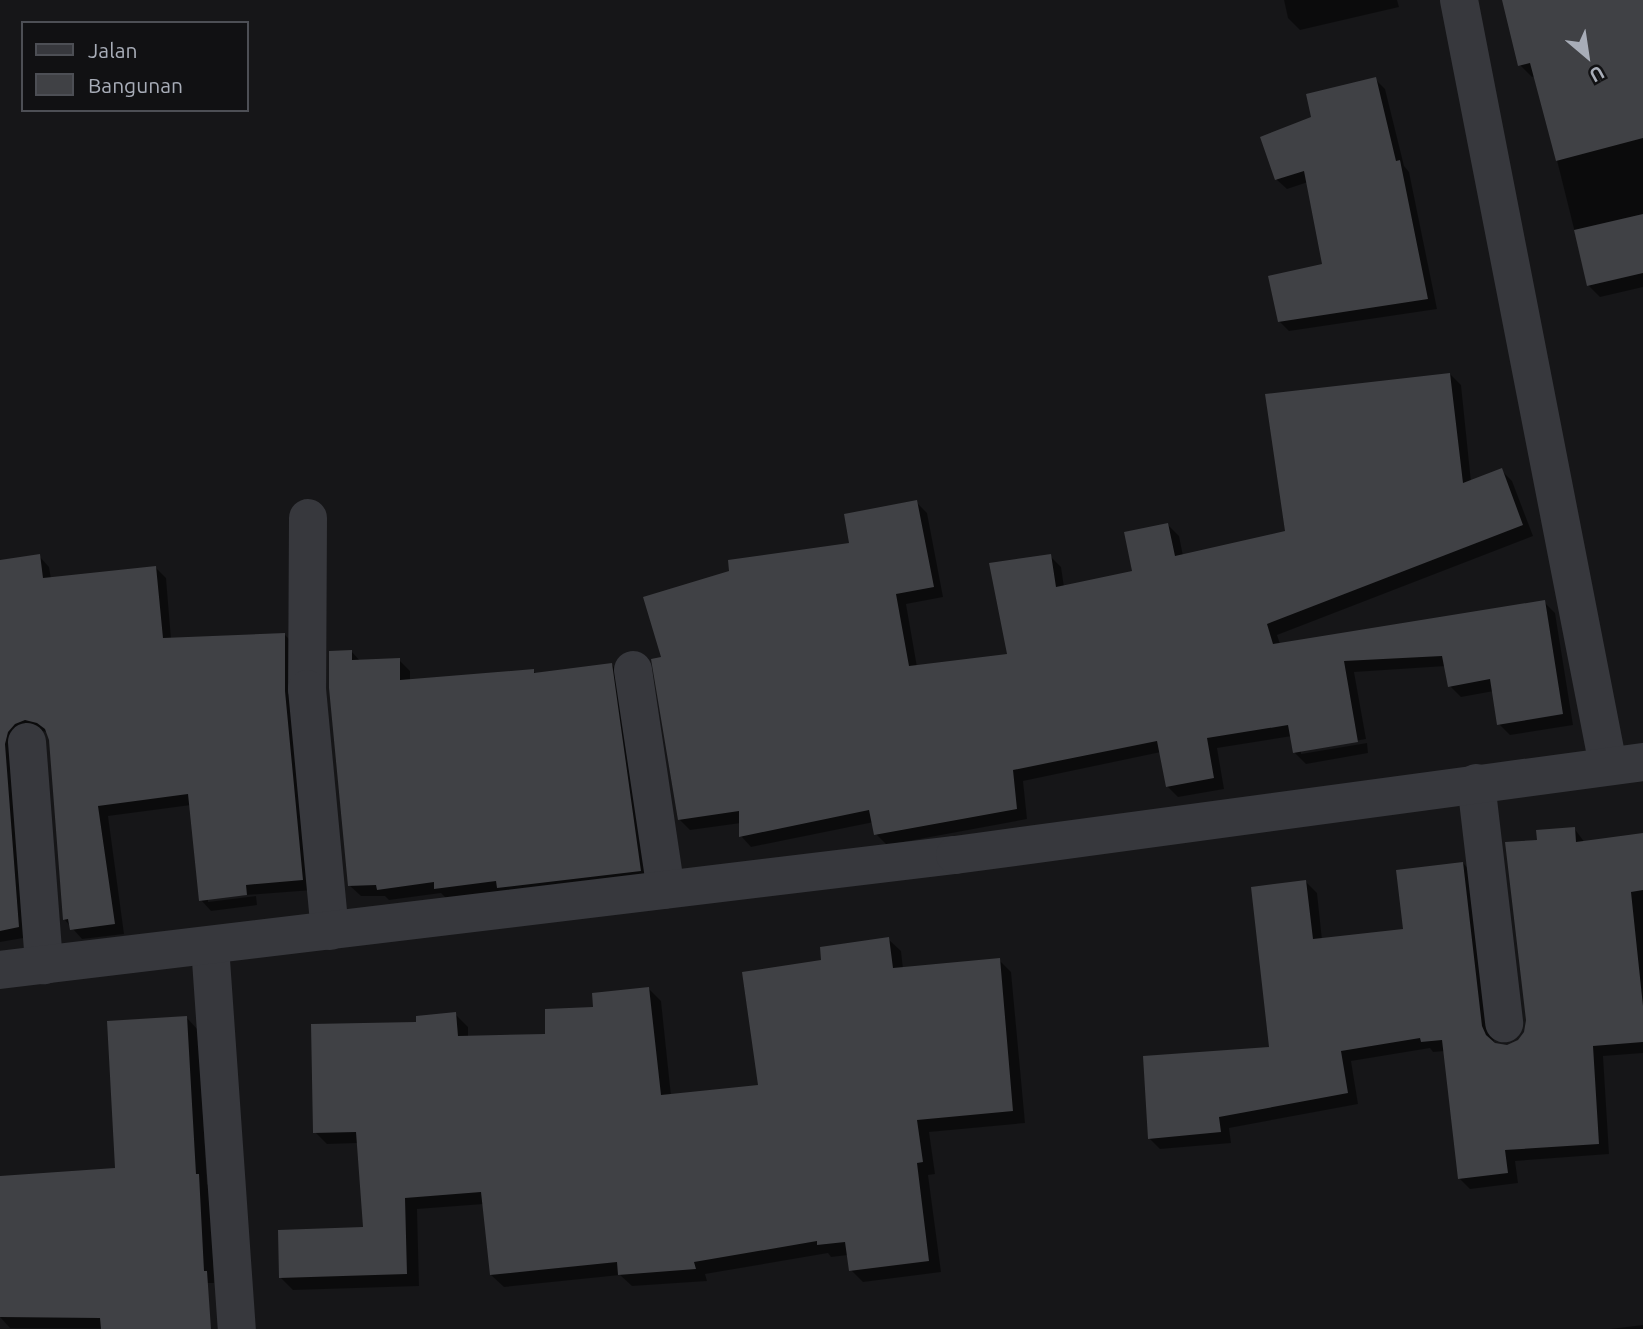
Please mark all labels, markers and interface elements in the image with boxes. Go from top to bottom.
legend [21,21,248,112]
north arrow [1552,21,1622,91]
text: Jalan [88,38,137,62]
text: U [1586,62,1608,87]
text: Bangunan [88,73,183,97]

